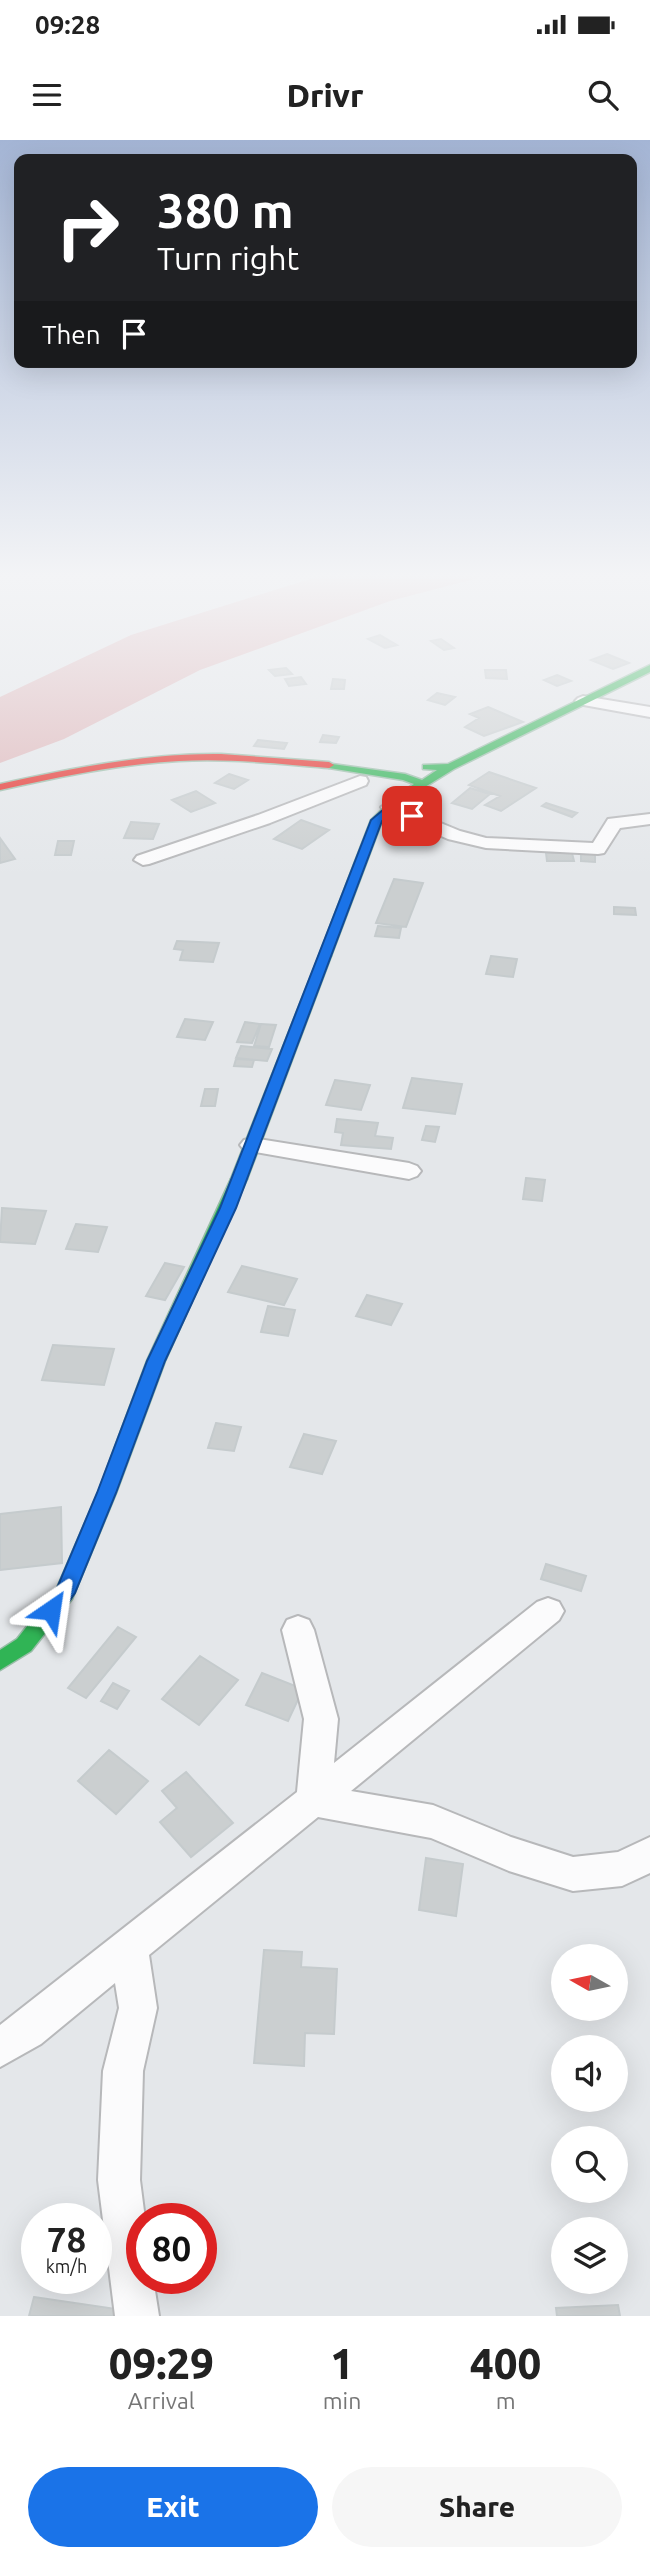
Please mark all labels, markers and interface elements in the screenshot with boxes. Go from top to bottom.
text: 09:28 [35,10,100,39]
icon: menu [28,76,66,114]
icon: search [584,76,622,114]
text: Drivr [287,77,363,113]
icon: right [42,182,133,273]
text: 380 m [157,182,294,237]
text: Turn right [157,240,299,276]
icon: arrive [115,315,153,353]
text: Then [42,320,101,349]
pin [382,786,442,846]
icon: arrive [393,797,431,835]
position arrow [14,1573,88,1647]
north arrow [551,1944,628,2021]
map controls [551,1944,628,2294]
button: sound [551,2035,628,2112]
button: search [551,2126,628,2203]
speed limit sign: 80 [126,2203,217,2294]
button: layers [551,2217,628,2294]
text: 78 [47,2219,86,2259]
text: km/h [46,2256,87,2276]
text: 09:29 [109,2340,214,2387]
text: 1 [330,2340,354,2387]
text: 400 [470,2340,541,2387]
text: Arrival [128,2388,195,2413]
text: min [323,2388,361,2413]
text: m [496,2388,516,2413]
button: Exit [28,2467,318,2547]
button: Share [332,2467,622,2547]

